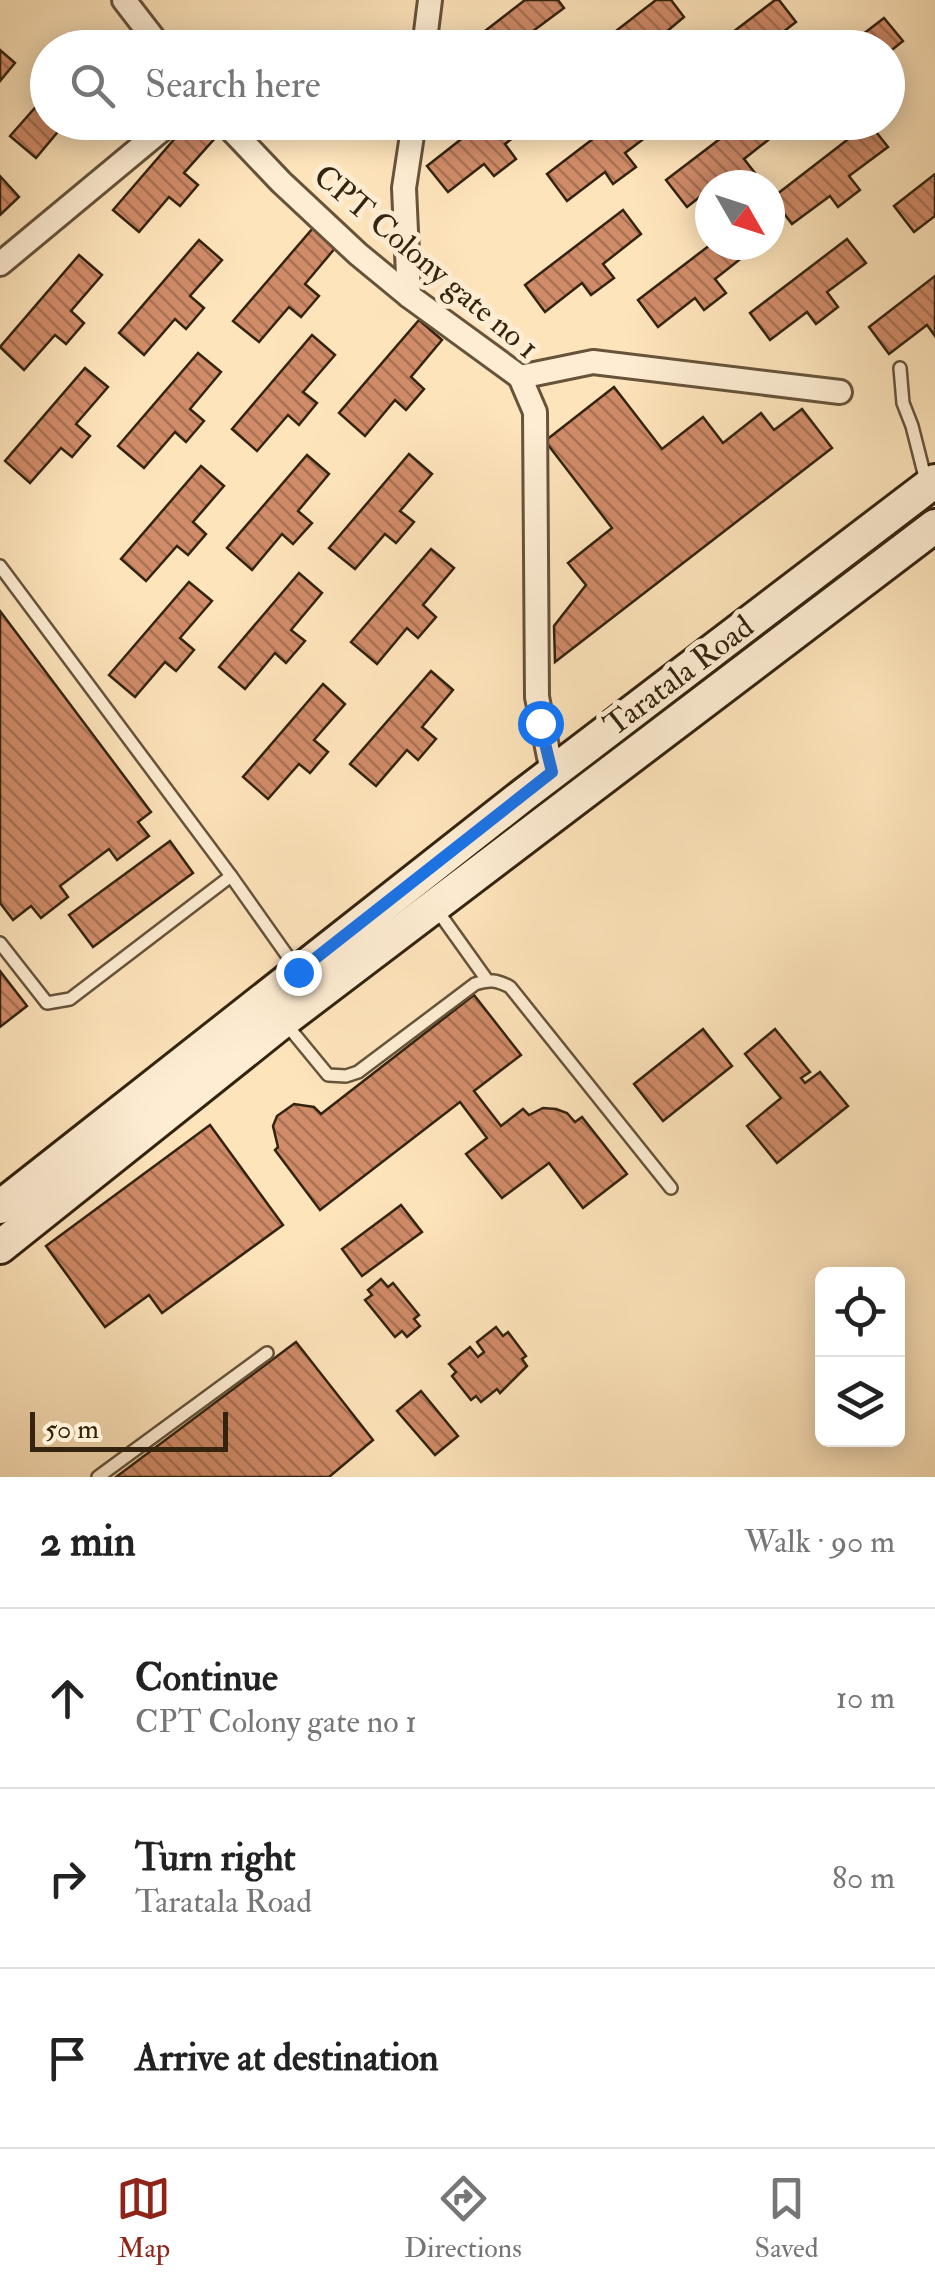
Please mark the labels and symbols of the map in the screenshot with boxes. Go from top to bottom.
street label: CPT Colony gate no 1 [305,156,547,368]
north arrow [695,170,785,260]
street label: Taratala Road [596,607,762,745]
route start [518,701,564,747]
route end [276,950,322,996]
scale bar [30,1407,228,1452]

